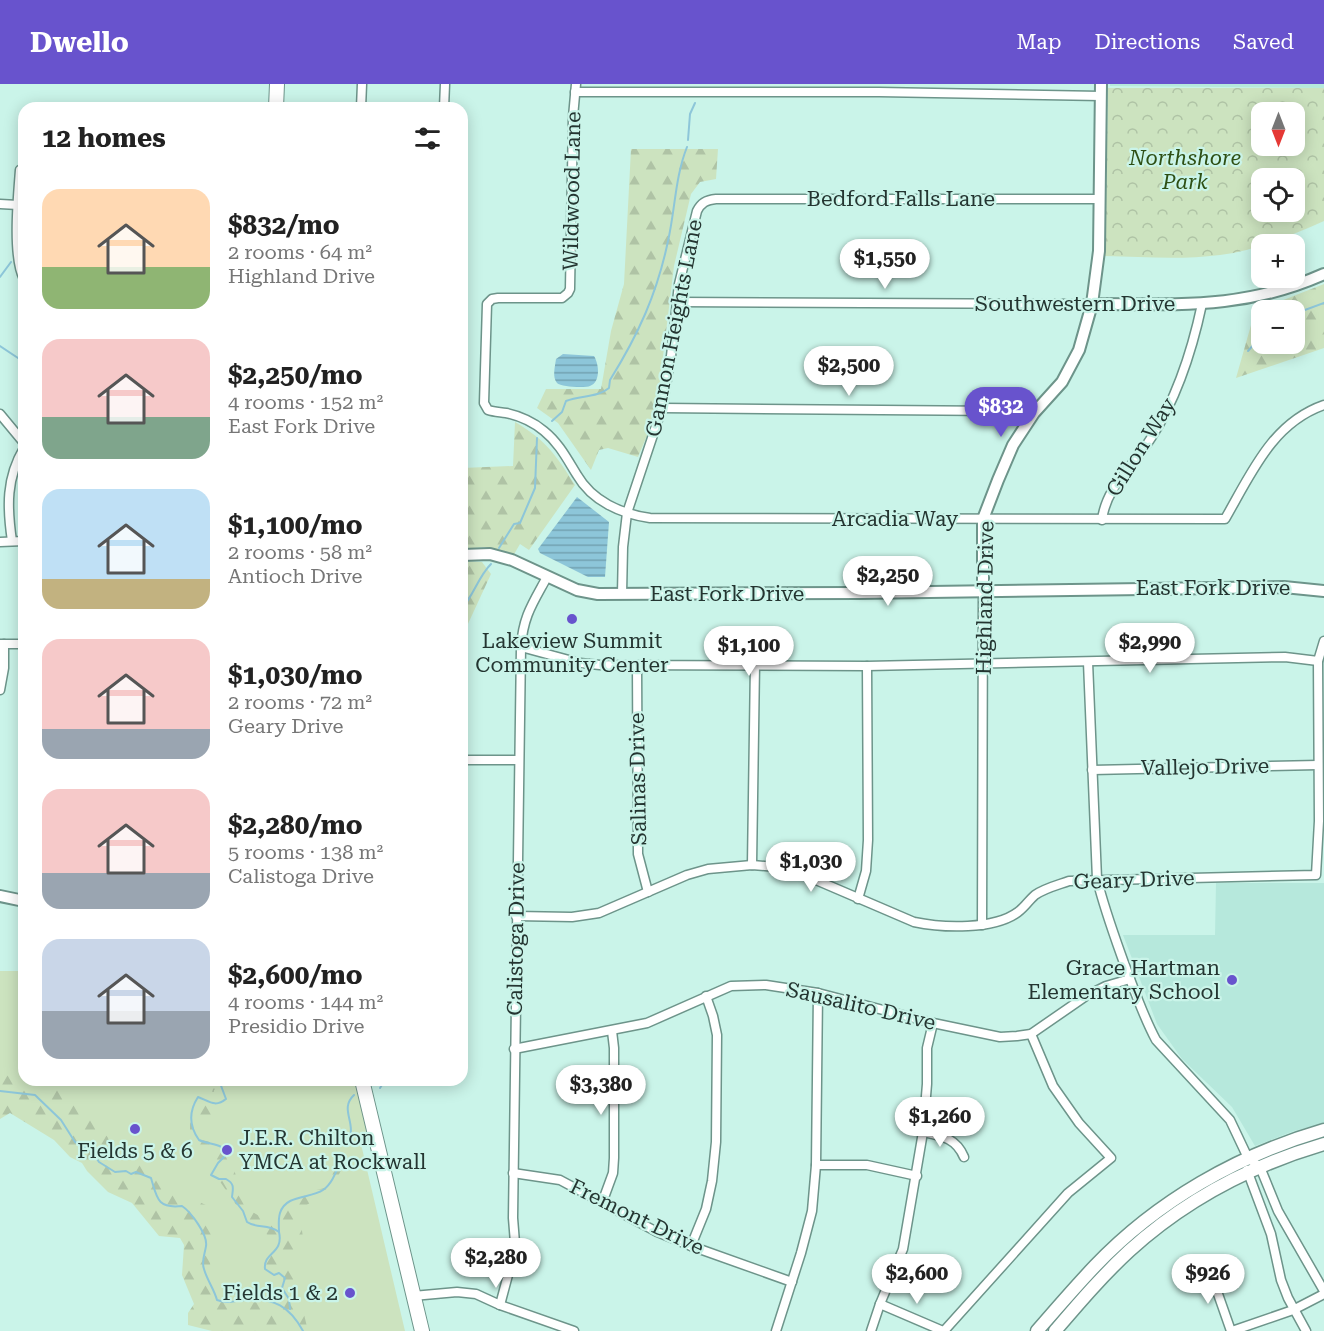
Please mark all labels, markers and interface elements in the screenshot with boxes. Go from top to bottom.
text: Dwello [30,26,129,59]
text: Map [1017,30,1061,54]
text: Directions [1094,30,1200,54]
text: Saved [1233,30,1294,54]
north arrow [1251,102,1305,156]
map controls [1251,102,1305,354]
street label: Wildwood Lane [559,111,585,271]
icon: filters [411,122,444,155]
text: 12 homes [42,123,166,153]
park label: Northshore Park [1128,146,1241,194]
button: locate [1251,168,1305,222]
street label: Bedford Falls Lane [807,187,995,211]
text: $832/mo [228,210,340,240]
icon: home [90,213,162,285]
street label: Gannon Heights Lane [641,217,707,439]
button: + [1251,234,1305,288]
pin: $1,550 [836,239,934,290]
text: 2 rooms · 64 m² [228,240,372,264]
text: $1,550 [854,246,916,270]
text: Highland Drive [228,264,375,288]
street label: Southwestern Drive [975,292,1175,316]
button: − [1251,300,1305,354]
pin: $2,500 [800,346,898,397]
text: $2,500 [818,353,880,377]
text: $2,250/mo [228,360,363,390]
icon: home [90,363,162,435]
pin: $832 [965,387,1037,438]
text: 4 rooms · 152 m² [228,390,383,414]
street label: Gillon Way [1101,393,1181,501]
text: $832 [979,394,1023,418]
text: East Fork Drive [228,414,375,438]
street label: Arcadia Way [832,507,959,531]
text: $1,100/mo [228,510,363,540]
icon: home [90,513,162,585]
street label: Highland Drive [972,521,998,675]
text: 2 rooms · 58 m² [228,540,372,564]
pin: $2,250 [839,556,937,607]
text: $2,250 [857,563,919,587]
text: Antioch Drive [228,564,362,588]
street label: East Fork Drive [1136,576,1290,600]
street label: East Fork Drive [650,582,804,606]
marker: Lakeview Summit Community Center [565,612,579,626]
pin: $2,990 [1101,623,1199,674]
pin: $1,100 [700,626,798,677]
place label: Lakeview Summit Community Center [475,629,669,677]
text: $2,990 [1119,630,1181,654]
text: $1,100 [718,633,780,657]
text: $1,030/mo [228,660,363,690]
icon: home [90,663,162,735]
text: 2 rooms · 72 m² [228,690,372,714]
street label: Salinas Drive [625,712,651,846]
text: Geary Drive [228,714,343,738]
street label: Vallejo Drive [1141,754,1269,780]
text: $2,280/mo [228,810,363,840]
icon: home [90,813,162,885]
text: 5 rooms · 138 m² [228,840,383,864]
pin: $1,030 [762,842,860,893]
text: $1,030 [780,849,842,873]
street label: Calistoga Drive [503,862,529,1016]
text: Calistoga Drive [228,864,374,888]
street label: Geary Drive [1073,866,1195,894]
place label: Grace Hartman Elementary School [1027,956,1221,1004]
text: $2,600/mo [228,960,363,990]
icon: home [90,963,162,1035]
marker: Grace Hartman Elementary School [1225,973,1239,987]
street label: Sausalito Drive [784,977,938,1035]
text: 4 rooms · 144 m² [228,990,383,1014]
text: Presidio Drive [228,1014,365,1038]
pin: $3,380 [552,1065,650,1116]
text: $3,380 [570,1072,632,1096]
pin: $1,260 [891,1097,989,1148]
text: $1,260 [909,1104,971,1128]
marker: Fields 5 & 6 [128,1122,142,1136]
place label: J.E.R. Chilton YMCA at Rockwall [239,1126,427,1174]
place label: Fields 5 & 6 [77,1139,193,1163]
marker: J.E.R. Chilton YMCA at Rockwall [220,1143,234,1157]
street label: Fremont Drive [566,1174,708,1260]
pin: $2,280 [447,1238,545,1289]
text: $2,280 [465,1245,527,1269]
pin: $2,600 [868,1254,966,1305]
pin: $926 [1172,1254,1244,1305]
text: $2,600 [886,1261,948,1285]
text: $926 [1186,1261,1230,1285]
place label: Fields 1 & 2 [222,1281,338,1305]
marker: Fields 1 & 2 [343,1286,357,1300]

